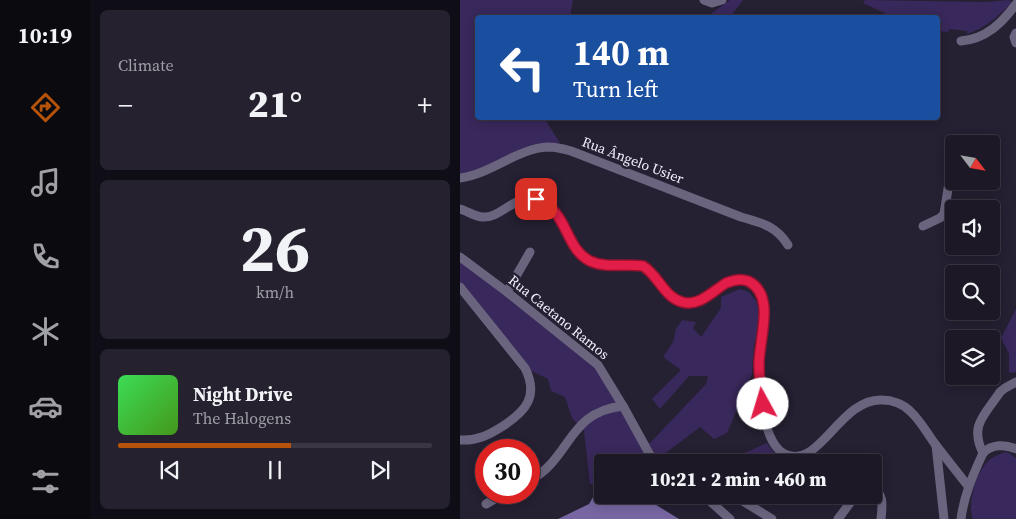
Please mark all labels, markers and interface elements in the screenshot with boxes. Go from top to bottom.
text: 10:19 [18,20,72,50]
text: 140 m [573,29,669,77]
icon: left [490,35,555,100]
text: Climate [118,54,174,76]
text: Turn left [573,74,658,104]
text: 21° [248,78,302,130]
text: − [118,86,133,124]
text: + [417,86,432,124]
icon: directions [28,90,63,125]
street label: Rua Ângelo Usier [579,131,687,189]
north arrow [945,135,1000,190]
map controls [945,135,1000,385]
icon: music [28,165,63,200]
pin [515,178,557,220]
icon: arrive [522,185,550,213]
button: sound [945,200,1000,255]
text: 26 [240,204,310,293]
icon: phone [28,239,63,274]
button: search [945,265,1000,320]
street label: Rua Caetano Ramos [504,270,614,364]
text: km/h [256,281,294,303]
icon: climate [28,314,63,349]
button: layers [945,330,1000,385]
position arrow [736,377,788,429]
text: Night Drive [193,381,293,407]
icon: car [28,389,63,424]
text: The Halogens [193,407,291,429]
speed limit sign: 30 [475,439,540,504]
icon: previous [156,456,184,484]
icon: pause [261,456,289,484]
icon: next [366,456,394,484]
icon: filters [28,464,63,499]
text: 10:21 · 2 min · 460 m [649,466,827,492]

